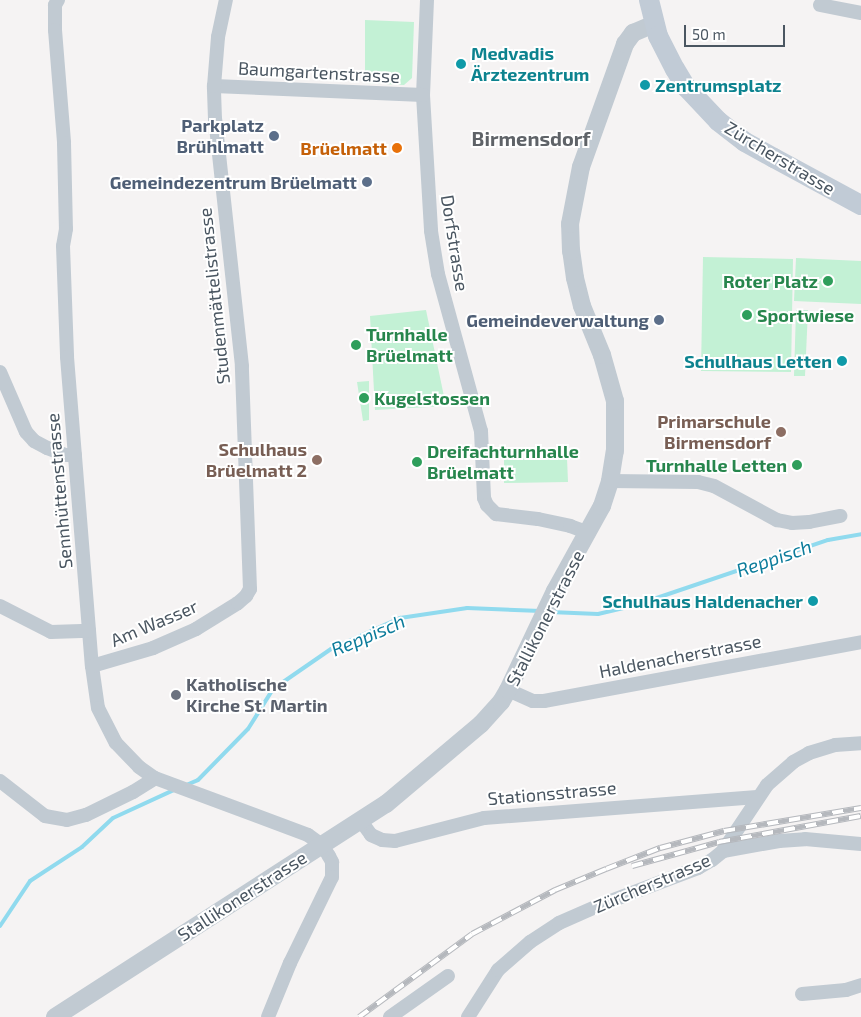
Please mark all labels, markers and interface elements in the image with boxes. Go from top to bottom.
scale bar [686,15,787,47]
text: 50 m [692,25,726,43]
place label: Medvadis Ärztezentrum [471,43,589,86]
street label: Baumgartenstrasse [237,57,401,87]
marker: Medvadis Ärztezentrum [455,58,467,70]
place label: Zentrumsplatz [655,74,781,96]
marker: Zentrumsplatz [639,79,651,91]
place label: Parkplatz Brühlmatt [177,115,264,158]
street label: Zürcherstrasse [721,117,839,199]
district label: Birmensdorf [472,126,590,150]
marker: Parkplatz Brühlmatt [268,130,280,142]
place label: Brüelmatt [300,137,387,159]
marker: Brüelmatt [391,142,403,154]
place label: Gemeindezentrum Brüelmatt [110,171,357,193]
marker: Gemeindezentrum Brüelmatt [361,176,373,188]
street label: Dorfstrasse [437,193,473,293]
street label: Studenmättelistrasse [194,207,234,385]
place label: Roter Platz [723,270,818,292]
marker: Roter Platz [822,275,834,287]
place label: Sportwiese [757,304,854,326]
place label: Gemeindeverwaltung [466,309,649,331]
marker: Sportwiese [741,309,753,321]
marker: Gemeindeverwaltung [653,314,665,326]
place label: Turnhalle Brüelmatt [366,324,453,366]
marker: Turnhalle Brüelmatt [350,339,362,351]
place label: Schulhaus Letten [684,350,832,372]
marker: Schulhaus Letten [836,355,848,367]
place label: Kugelstossen [374,387,490,409]
marker: Kugelstossen [358,392,370,404]
place label: Primarschule Birmensdorf [657,411,771,454]
street label: Sennhüttenstrasse [41,412,77,570]
marker: Primarschule Birmensdorf [775,426,787,438]
place label: Schulhaus Brüelmatt 2 [206,439,307,482]
place label: Dreifachturnhalle Brüelmatt [427,441,579,484]
marker: Schulhaus Brüelmatt 2 [311,454,323,466]
place label: Turnhalle Letten [646,454,787,476]
marker: Dreifachturnhalle Brüelmatt [411,456,423,468]
marker: Turnhalle Letten [791,459,803,471]
water label: Reppisch [733,535,815,581]
street label: Stallikonerstrasse [501,547,589,689]
place label: Schulhaus Haldenacher [602,590,803,612]
street label: Am Wasser [107,595,201,651]
marker: Schulhaus Haldenacher [807,595,819,607]
water label: Reppisch [328,609,408,661]
street label: Haldenacherstrasse [597,630,763,682]
place label: Katholische Kirche St. Martin [186,674,328,716]
marker: Katholische Kirche St. Martin [170,689,182,701]
street label: Stationsstrasse [487,777,617,809]
street label: Stallikonerstrasse [173,846,311,946]
street label: Zürcherstrasse [590,849,714,917]

